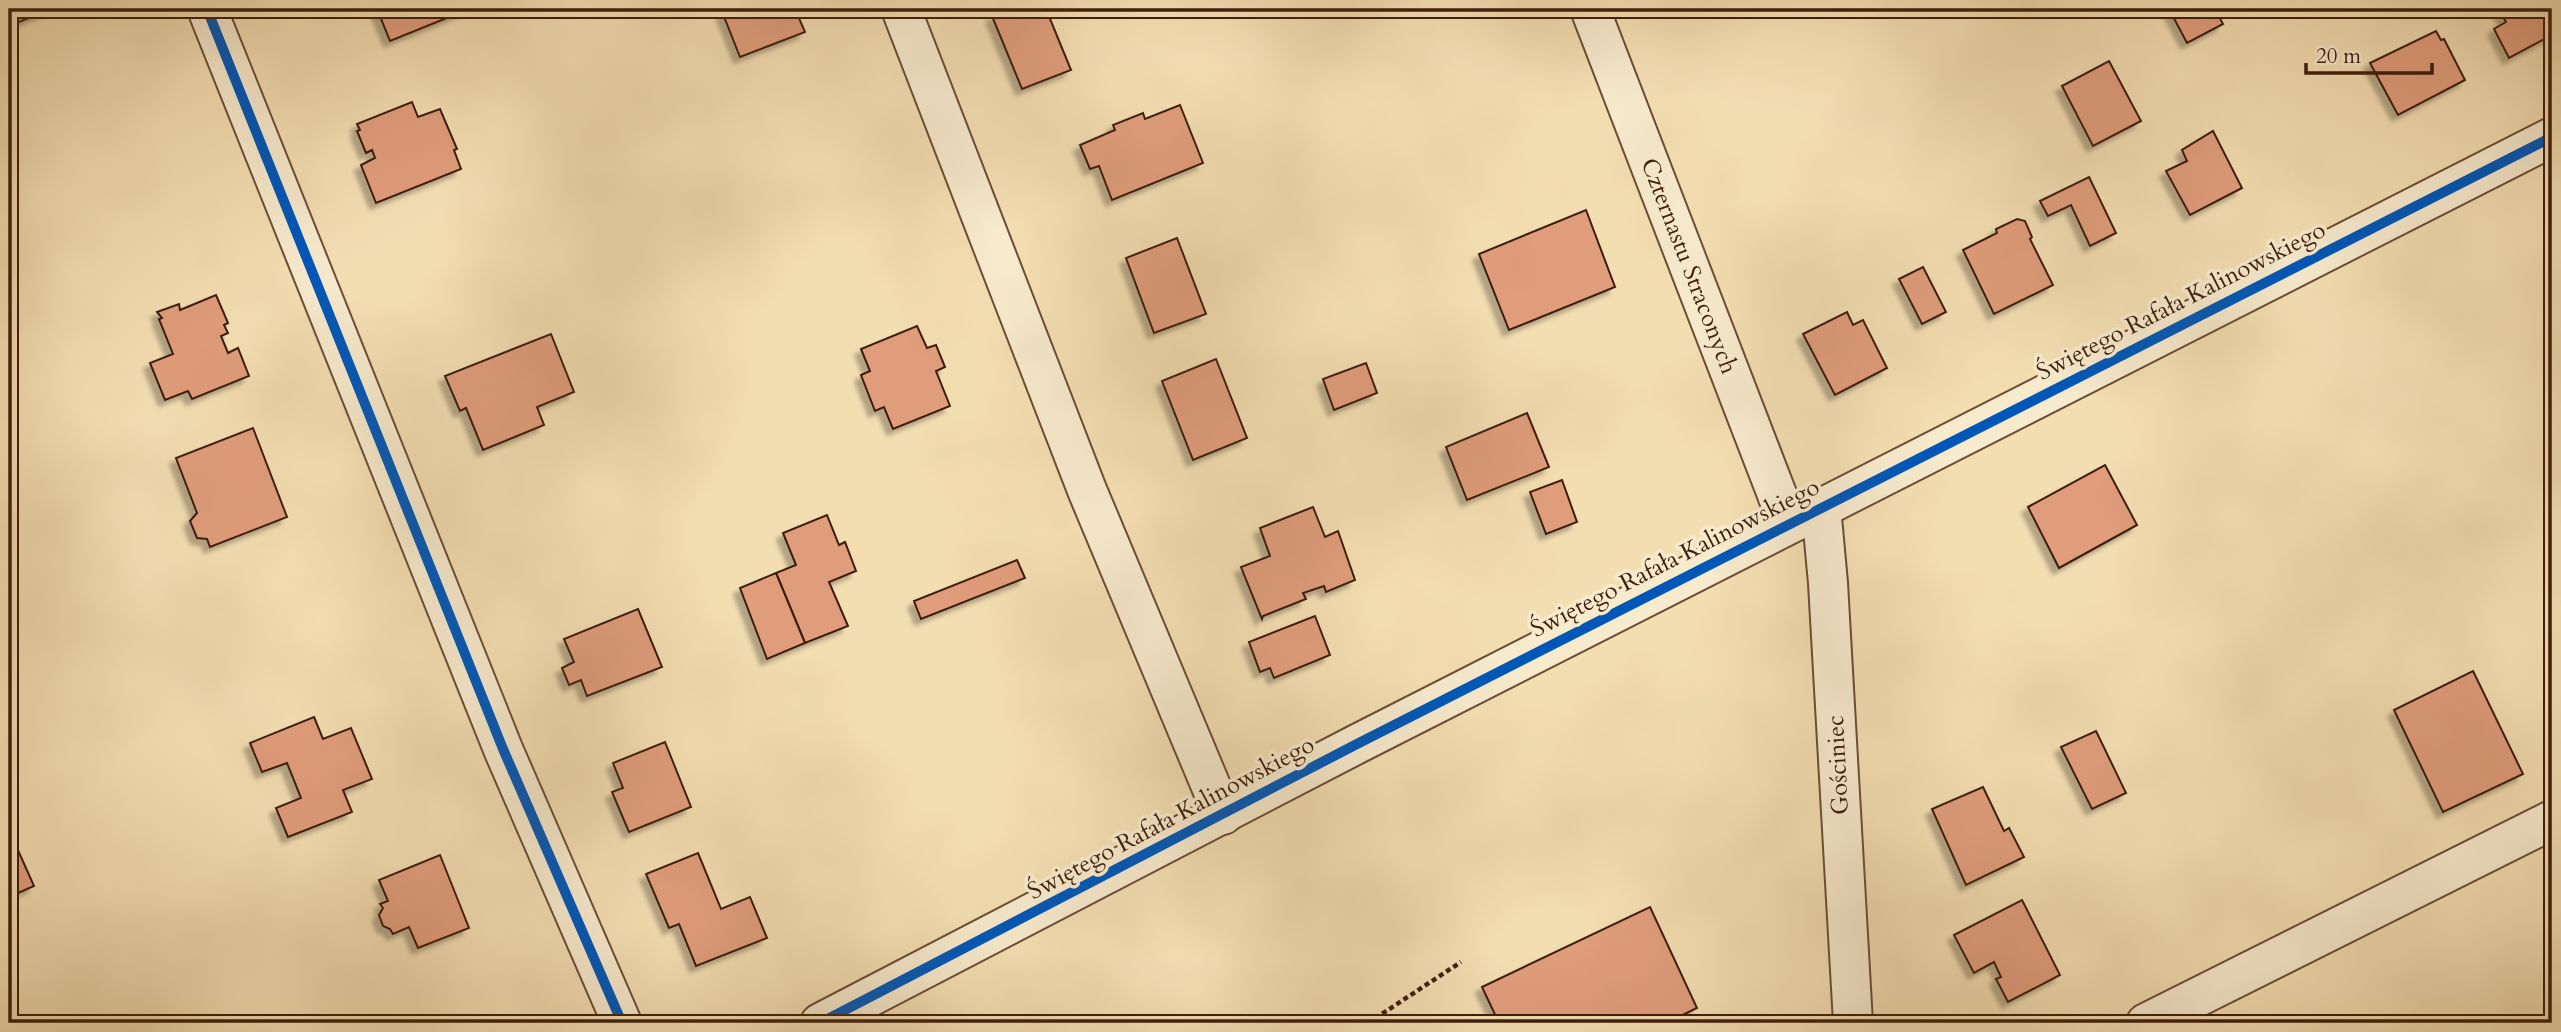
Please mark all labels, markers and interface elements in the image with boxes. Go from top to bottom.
scale bar [2306,32,2432,76]
text: 20 m [2316,42,2361,71]
street label: Czternastu Straconych [1633,153,1745,379]
street label: Świętego Rafała Kalinowskiego [2031,214,2331,388]
street label: Świętego Rafała Kalinowskiego [1525,471,1825,645]
street label: Gościniec [1819,714,1857,816]
street label: Świętego Rafała Kalinowskiego [1022,728,1320,908]

